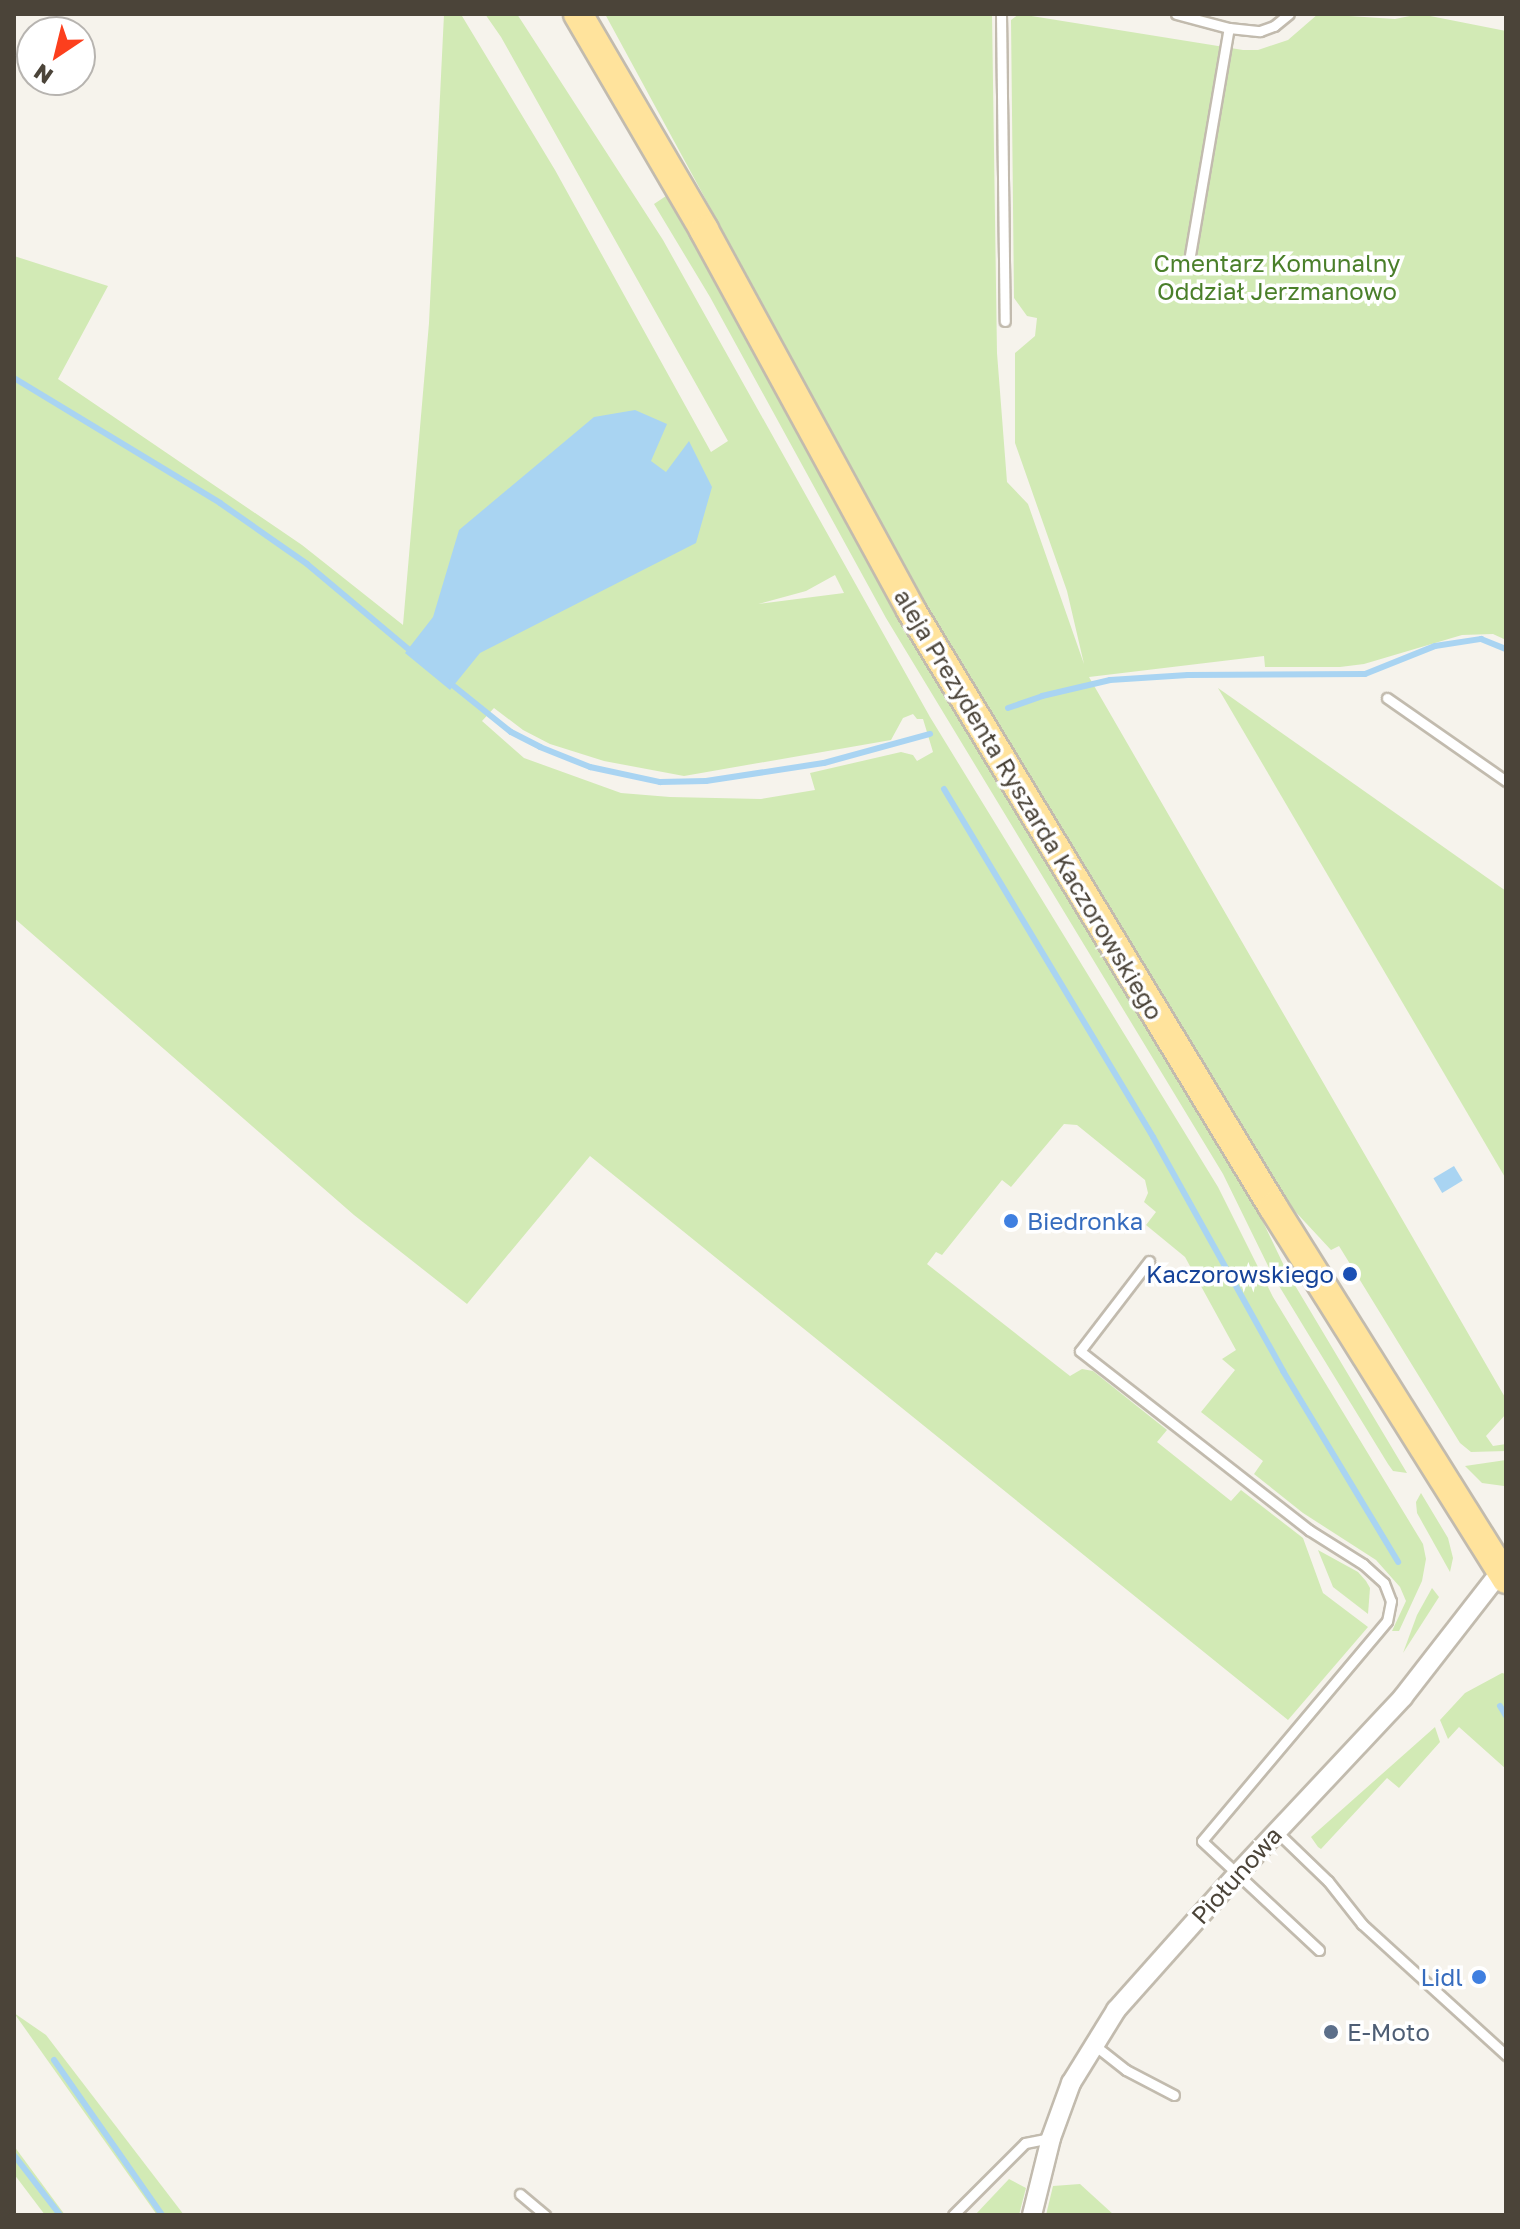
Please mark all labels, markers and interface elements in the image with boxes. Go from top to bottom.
north arrow [16,16,96,96]
text: N [29,59,58,90]
park label: Cmentarz Komunalny Oddział Jerzmanowo [1154,249,1400,305]
street label: aleja Prezydenta Ryszarda Kaczorowskiego [889,583,1169,1025]
place label: Biedronka [1027,1207,1143,1235]
marker: Biedronka [1002,1212,1020,1230]
place label: Kaczorowskiego [1146,1260,1334,1288]
marker: Kaczorowskiego [1341,1265,1359,1283]
street label: Piołunowa [1185,1820,1287,1930]
place label: Lidl [1420,1963,1463,1991]
marker: Lidl [1470,1968,1488,1986]
place label: E-Moto [1347,2018,1430,2046]
marker: E-Moto [1322,2023,1340,2041]

